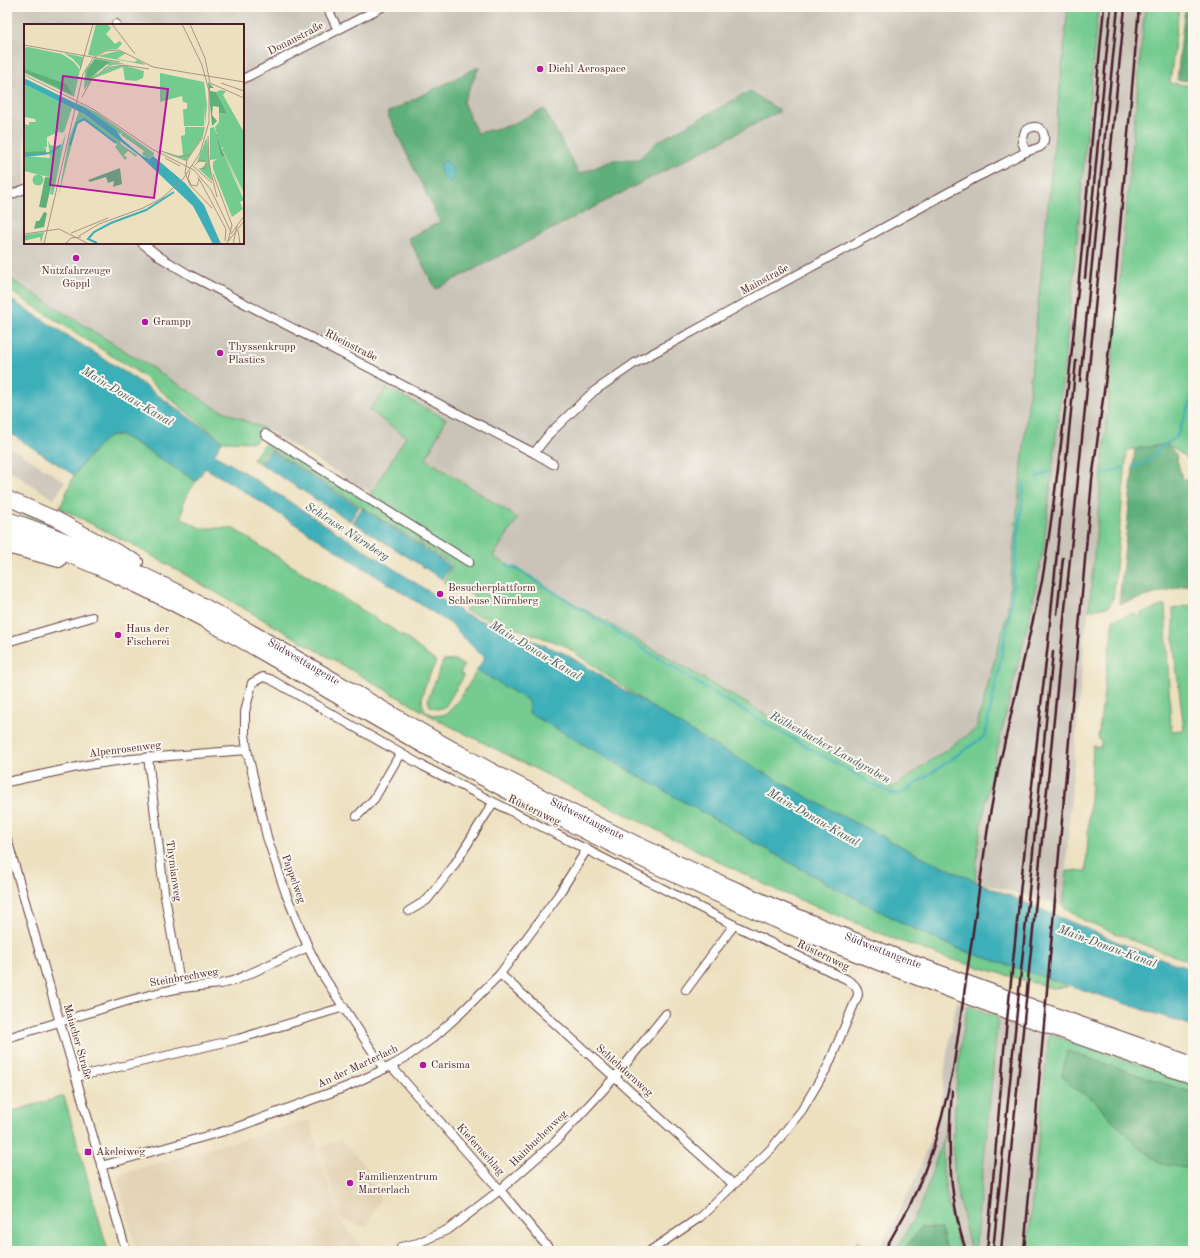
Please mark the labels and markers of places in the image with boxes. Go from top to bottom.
marker: Diehl Aerospace [535,64,545,74]
place label: Diehl Aerospace [548,64,626,75]
marker: Nutzfahrzeuge Göppl [71,253,81,263]
place label: Nutzfahrzeuge Göppl [41,266,111,290]
marker: Grampp [140,317,150,327]
place label: Grampp [153,317,191,328]
place label: Thyssenkrupp Plastics [228,342,296,366]
marker: Thyssenkrupp Plastics [215,348,225,358]
place label: Besucherplattform Schleuse Nürnberg [448,583,538,607]
marker: Besucherplattform Schleuse Nürnberg [435,589,445,599]
place label: Haus der Fischerei [126,624,170,648]
marker: Haus der Fischerei [113,630,123,640]
marker: Carisma [418,1060,428,1070]
place label: Carisma [431,1060,471,1071]
marker: Akeleiweg [83,1147,93,1157]
place label: Akeleiweg [96,1147,145,1158]
place label: Familienzentrum Marterlach [358,1172,438,1196]
marker: Familienzentrum Marterlach [345,1178,355,1188]

